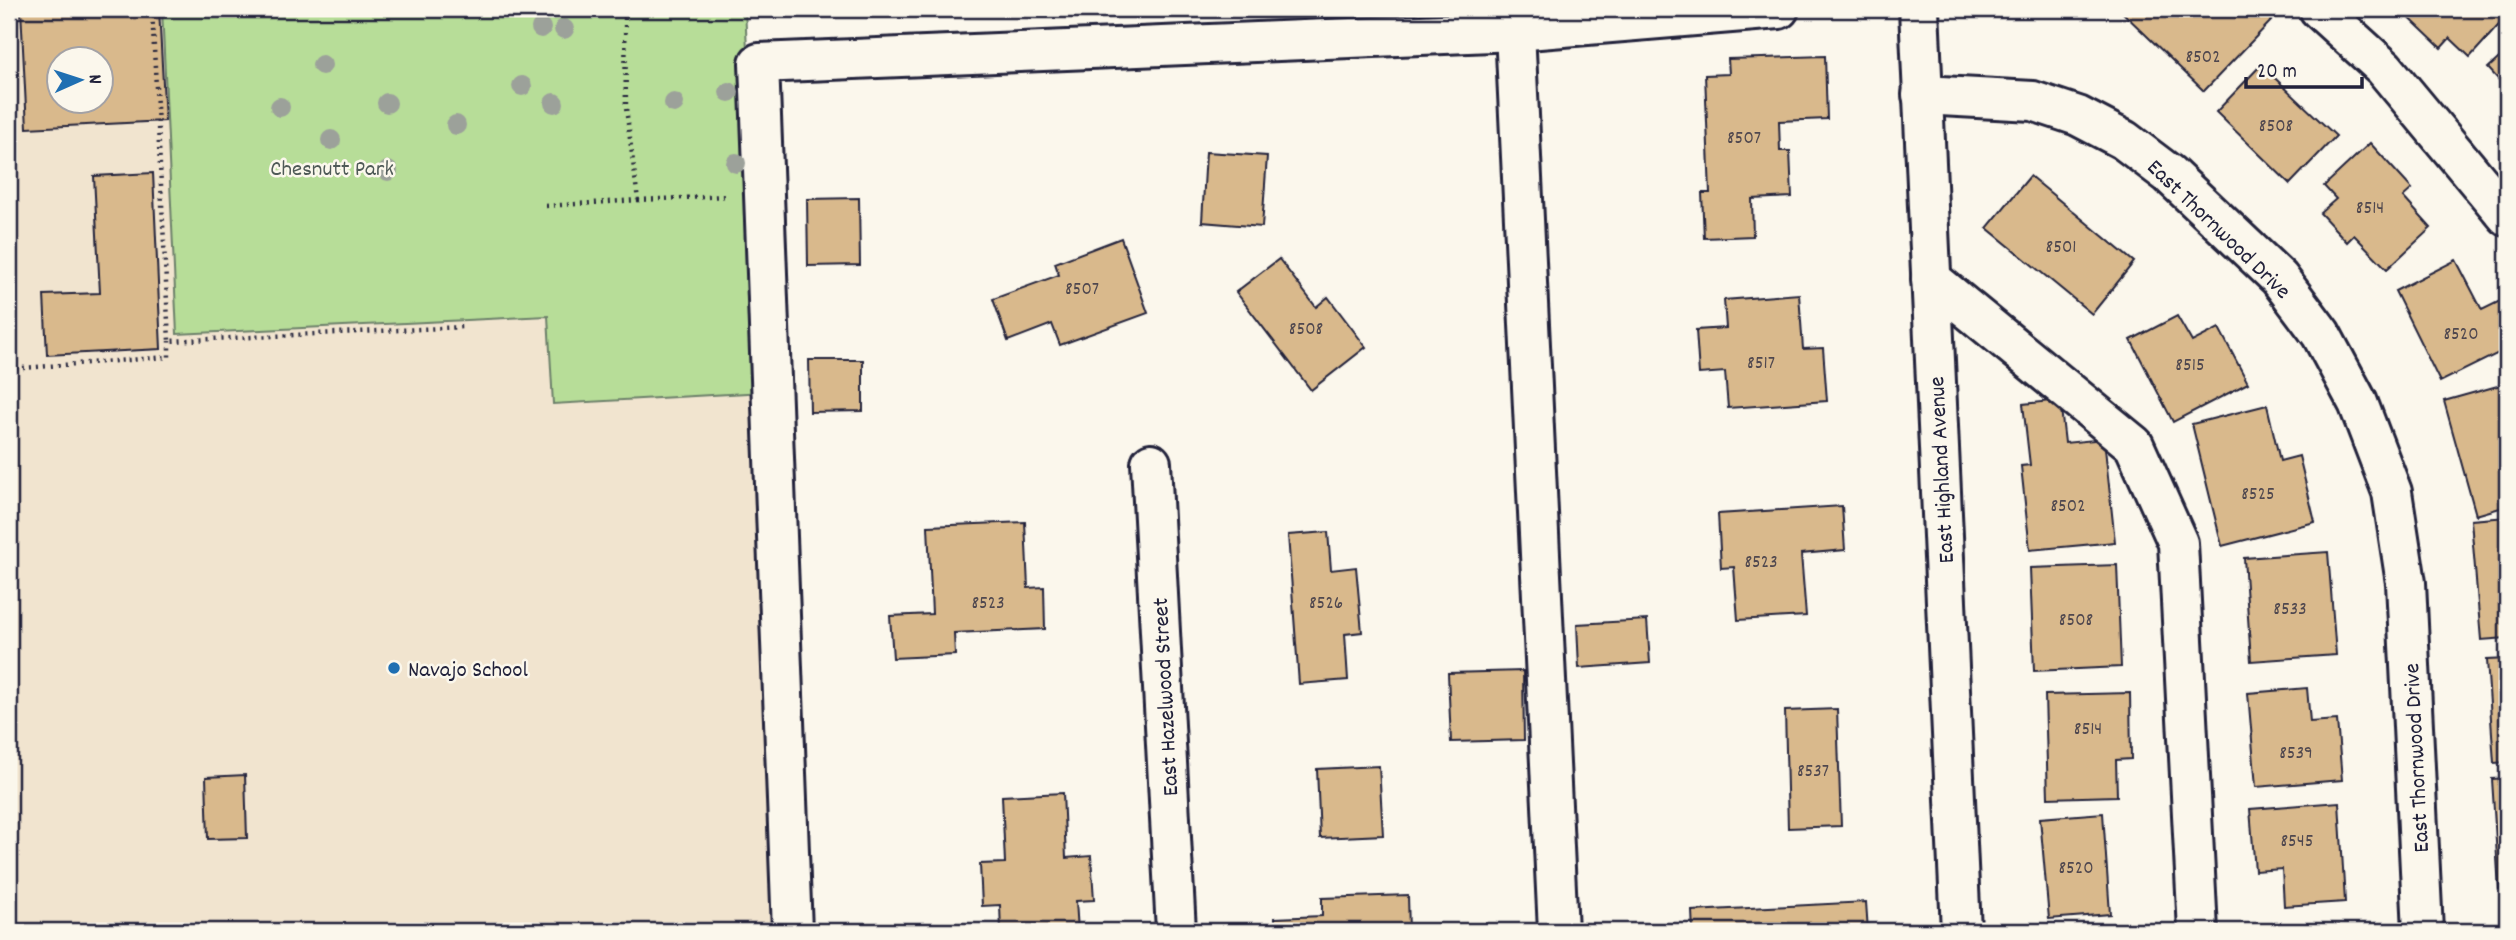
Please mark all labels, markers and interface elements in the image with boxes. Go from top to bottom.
house number: 8502 [2185,45,2221,72]
north arrow [46,46,116,116]
scale bar [2246,46,2362,90]
text: 20 m [2257,58,2297,88]
text: N [80,74,107,85]
house number: 8508 [2259,114,2293,141]
house number: 8507 [1727,126,1761,153]
street label: East Thornwood Drive [2138,153,2297,308]
park label: Chesnutt Park [270,154,394,187]
house number: 8514 [2356,196,2384,223]
house number: 8501 [2046,235,2076,262]
house number: 8507 [1065,277,1099,304]
house number: 8508 [1289,317,1323,344]
house number: 8520 [2443,322,2479,349]
house number: 8517 [1747,351,1775,378]
house number: 8515 [2175,353,2205,380]
street label: East Highland Avenue [1922,376,1965,564]
house number: 8525 [2241,482,2275,509]
house number: 8502 [2050,494,2086,521]
house number: 8523 [1744,550,1778,577]
house number: 8523 [971,591,1005,618]
house number: 8526 [1309,591,1343,618]
street label: East Hazelwood Street [1146,597,1189,797]
house number: 8533 [2273,597,2307,624]
house number: 8508 [2059,608,2093,635]
place label: Navajo School [408,655,528,688]
marker: Navajo School [386,660,402,676]
street label: East Thornwood Drive [2397,662,2440,853]
house number: 8514 [2074,717,2102,744]
house number: 8539 [2279,741,2313,768]
house number: 8537 [1797,759,1829,786]
house number: 8545 [2280,829,2314,856]
house number: 8520 [2058,856,2094,883]

